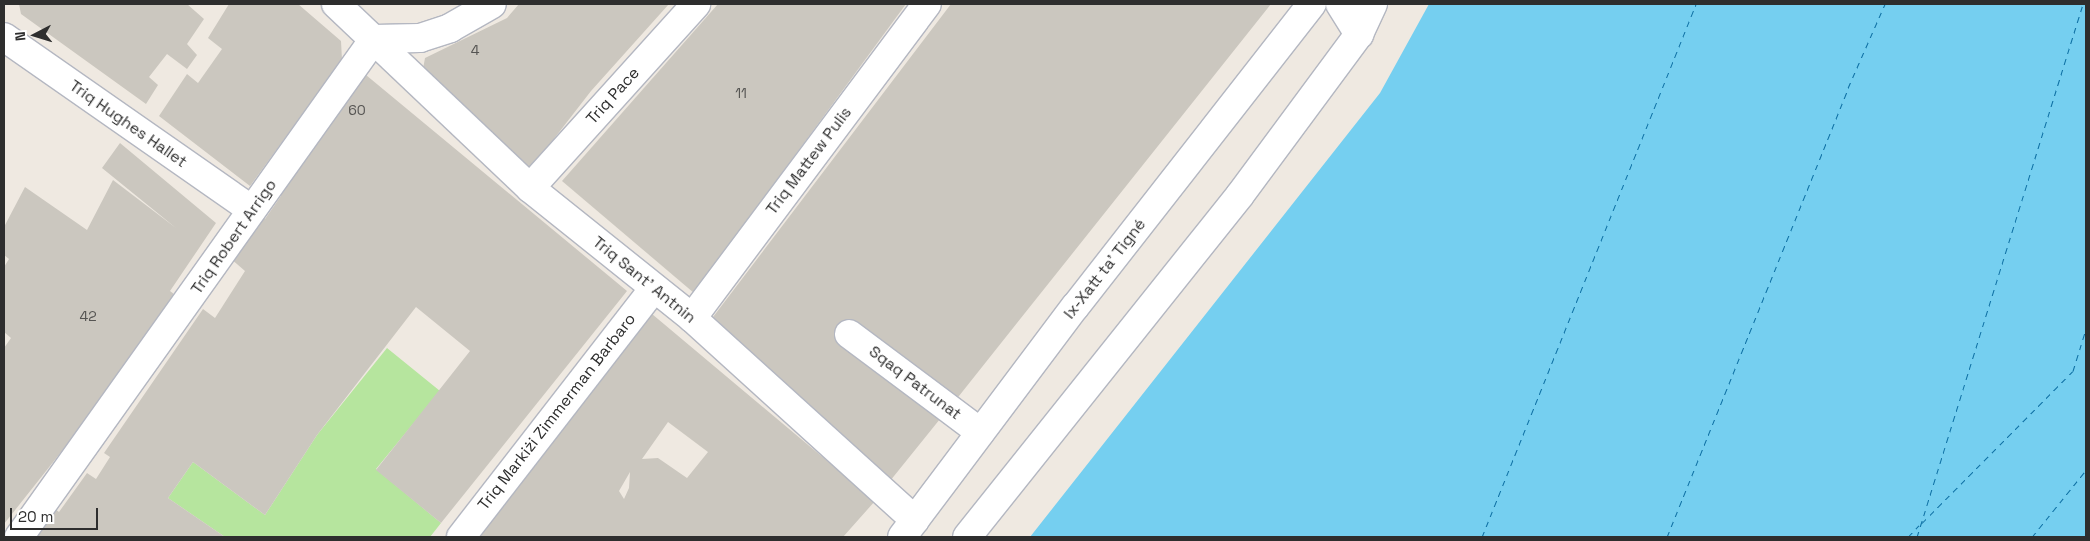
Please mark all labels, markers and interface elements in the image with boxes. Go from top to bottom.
north arrow [10,10,60,60]
text: N [11,31,29,42]
house number: 4 [471,42,479,58]
street label: Triq Pace [582,64,644,128]
street label: Triq Hughes Hallet [66,76,190,172]
house number: 11 [735,85,747,101]
house number: 60 [348,102,366,118]
street label: Triq Mattew Pulis [762,103,856,219]
street label: Triq Robert Arrigo [187,176,281,298]
street label: Ix-Xatt ta' Tigné [1060,215,1150,323]
street label: Triq Sant' Antnin [589,232,699,328]
house number: 42 [79,308,97,324]
street label: Triq Markiżi Zimmerman Barbaro [474,310,640,514]
street label: Sqaq Patrunat [865,342,965,424]
scale bar [12,498,100,530]
text: 20 m [18,507,53,526]

